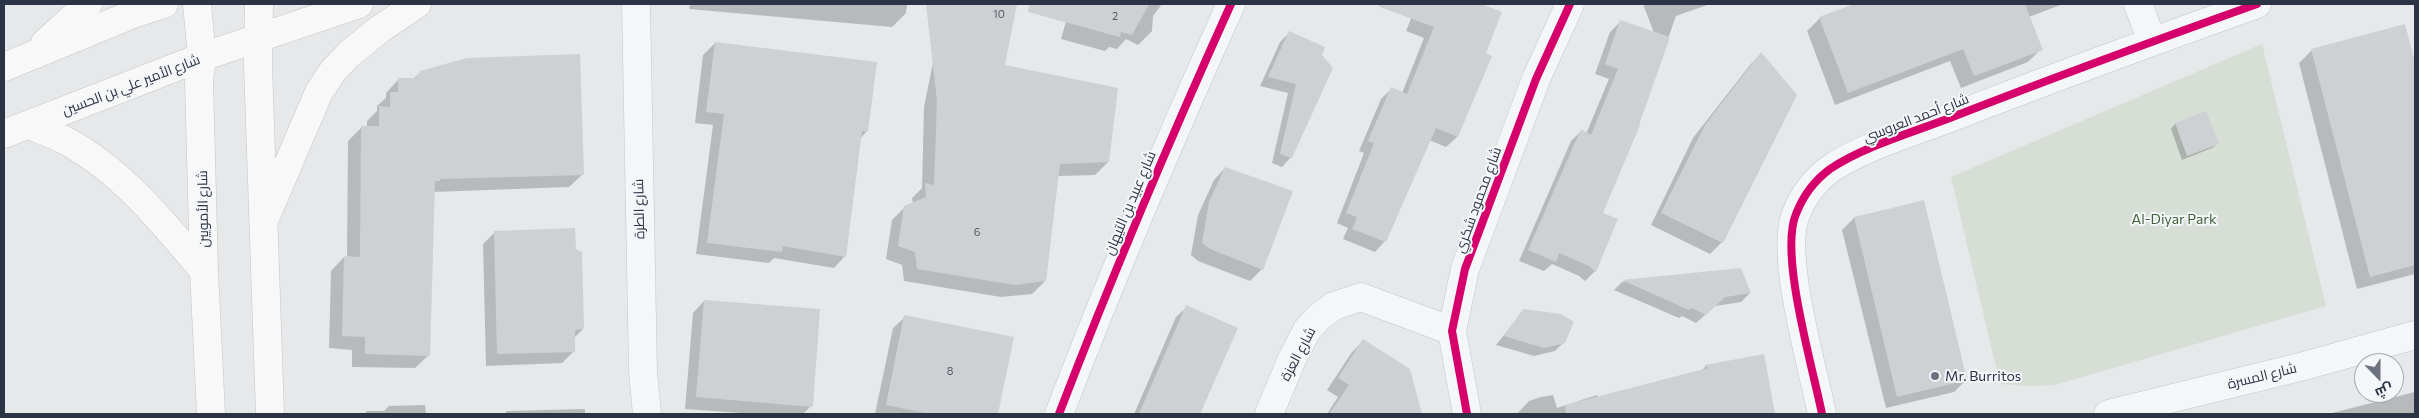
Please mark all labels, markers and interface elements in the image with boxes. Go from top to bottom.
house number: 10 [993,7,1005,21]
house number: 2 [1112,9,1118,23]
street label: شارع الأمير علي بن الحسين [60,51,202,119]
street label: شارع أحمد العروسي [1861,90,1971,146]
street label: شارع محمود شكري [1451,145,1505,255]
street label: شارع عبيد بن التيهان [1101,149,1159,257]
street label: شارع الأمويين [194,170,212,248]
street label: شارع الطرة [630,179,648,239]
park label: Al-Diyar Park [2131,211,2217,227]
house number: 6 [974,225,980,239]
street label: شارع العزة [1277,324,1319,384]
north arrow [2354,353,2404,403]
street label: شارع المسرة [2226,359,2298,393]
house number: 8 [947,364,953,378]
place label: Mr. Burritos [1945,368,2021,384]
marker: Mr. Burritos [1929,370,1941,382]
text: ش [2373,380,2396,403]

